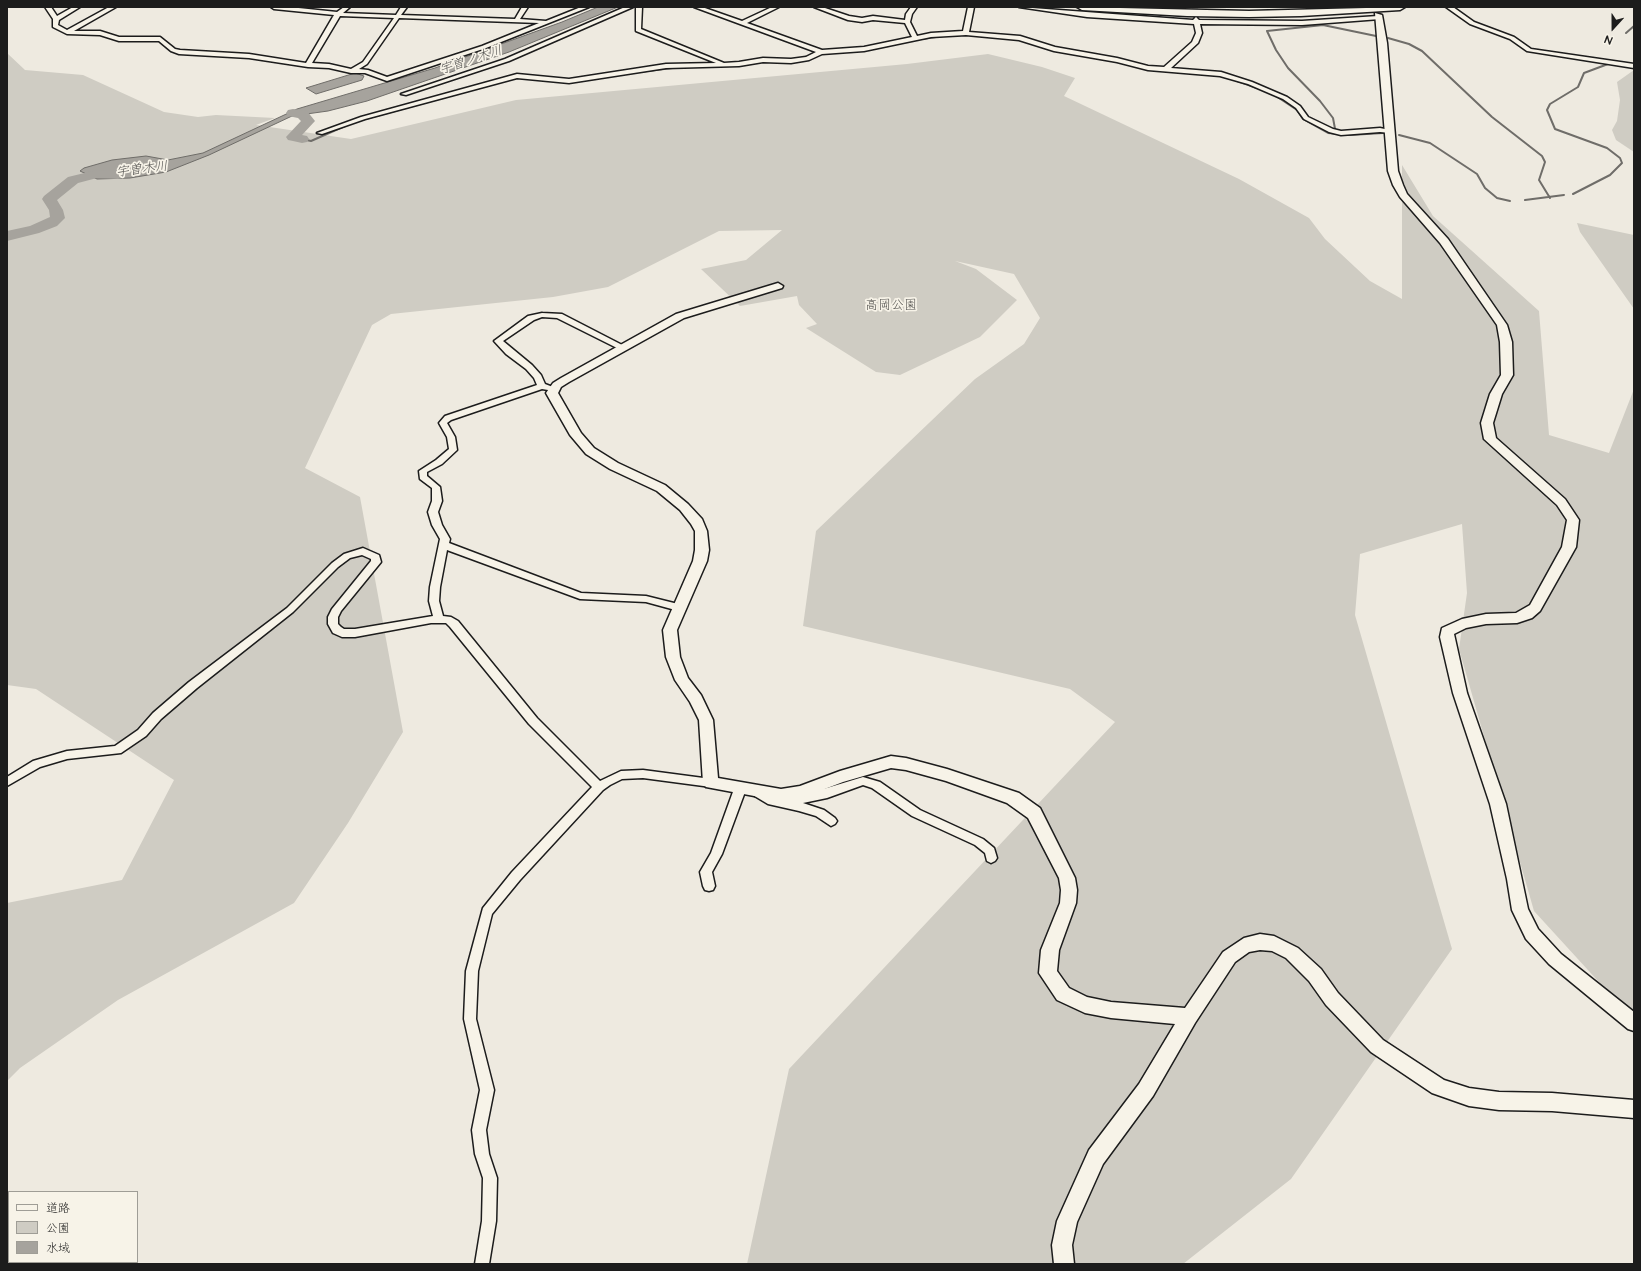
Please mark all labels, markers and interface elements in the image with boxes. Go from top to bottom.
north arrow [1593,8,1633,48]
text: N [1603,31,1614,48]
water label: 宇曽ノ木川 [438,44,504,78]
water label: 宇曽木川 [115,159,169,181]
park label: 高岡公園 [865,298,917,314]
legend [8,1191,138,1263]
text: 道路 [46,1200,70,1217]
text: 公園 [46,1220,70,1237]
text: 水域 [46,1240,70,1257]

